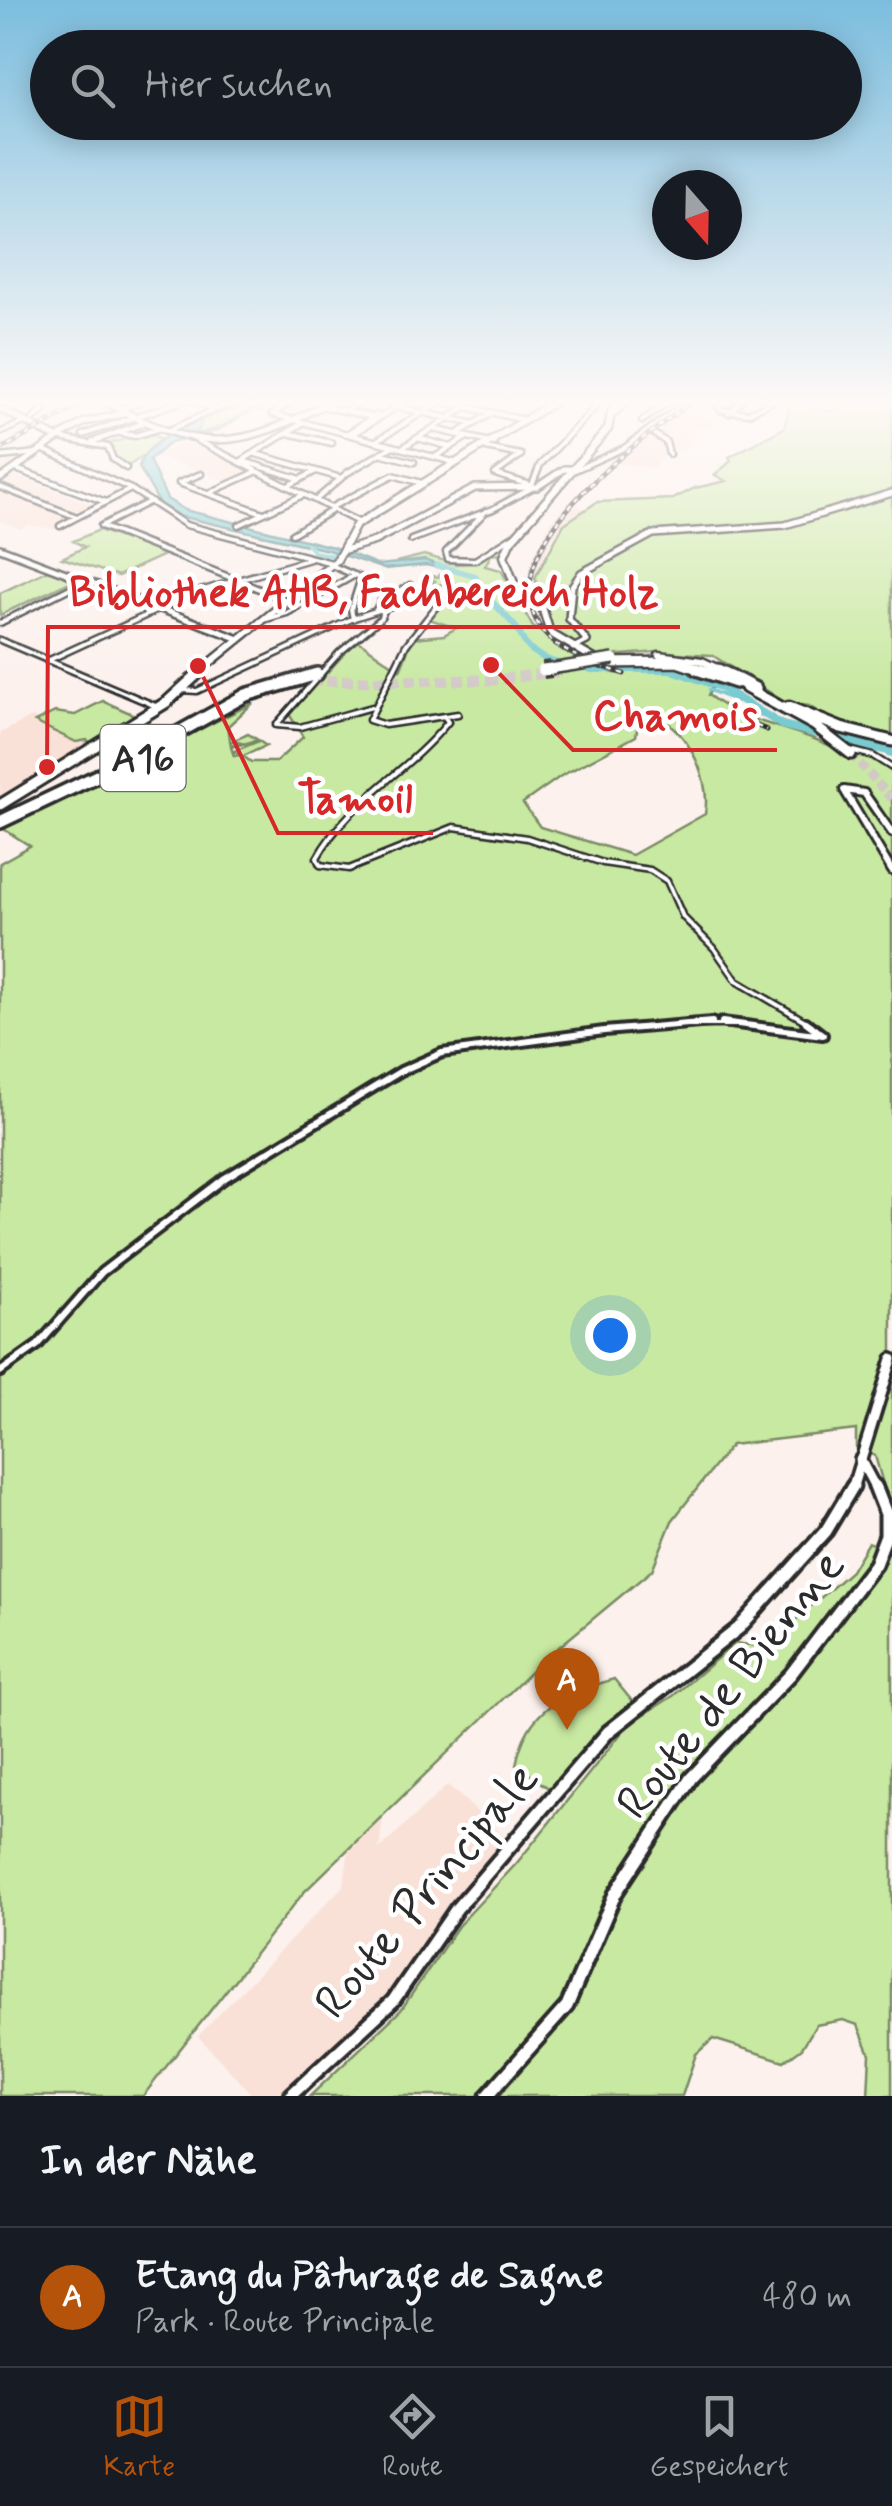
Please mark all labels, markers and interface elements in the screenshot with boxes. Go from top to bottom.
search box [30,30,862,140]
icon: search [65,58,120,113]
text: Hier suchen [145,61,333,110]
north arrow [652,170,742,260]
callout: Bibliothek AHB, Fachbereich Holz [48,555,680,627]
text: Bibliothek AHB, Fachbereich Holz [69,567,659,622]
callout: Chamois [573,678,777,750]
text: Chamois [593,690,758,745]
road number: A16 [100,725,186,791]
callout: Tamoil [278,761,433,833]
text: Tamoil [297,773,413,828]
your location [585,1310,636,1361]
street label: Route de Bienne [603,1537,860,1833]
pin: A [534,1648,600,1730]
street label: Route Principale [302,1749,554,2033]
text: In der Nähe [40,2134,257,2189]
text: Etang du Pâturage de Sagne [135,2252,604,2301]
text: A [62,2276,83,2318]
text: 480 m [762,2276,852,2318]
text: Park · Route Principale [135,2301,435,2343]
tab: Karte [103,2389,175,2486]
tab: Route [382,2389,443,2486]
tab: Gespeichert [650,2389,789,2486]

